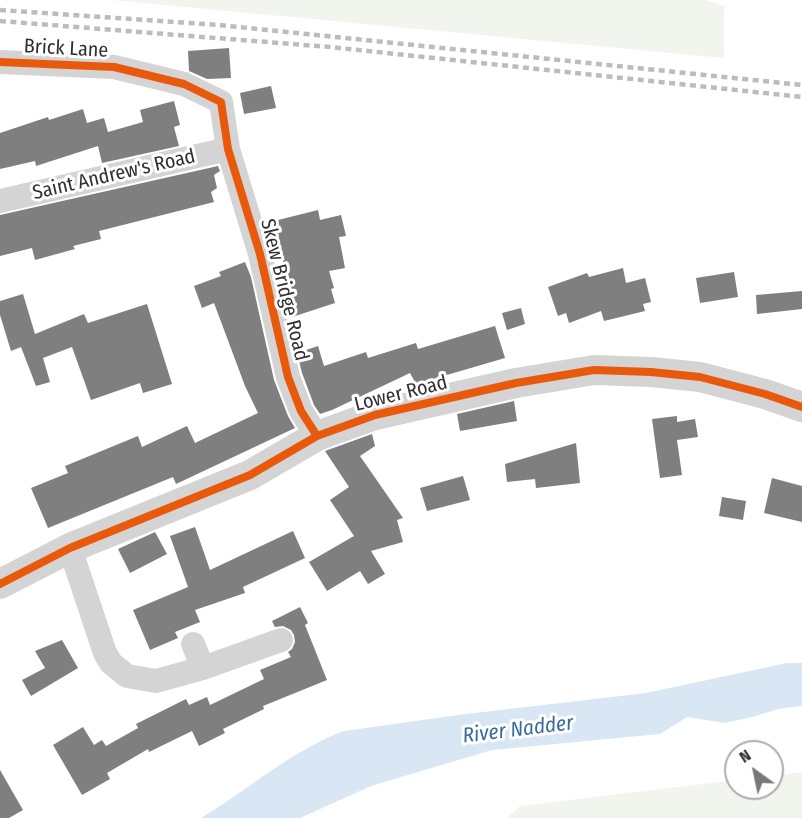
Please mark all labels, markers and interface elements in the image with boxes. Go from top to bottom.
street label: Brick Lane [23,35,109,63]
street label: Saint Andrew's Road [30,145,198,205]
street label: Skew Bridge Road [255,216,313,364]
street label: Lower Road [352,371,450,417]
water label: River Nadder [461,711,575,749]
north arrow [724,740,784,800]
text: N [736,746,754,767]

